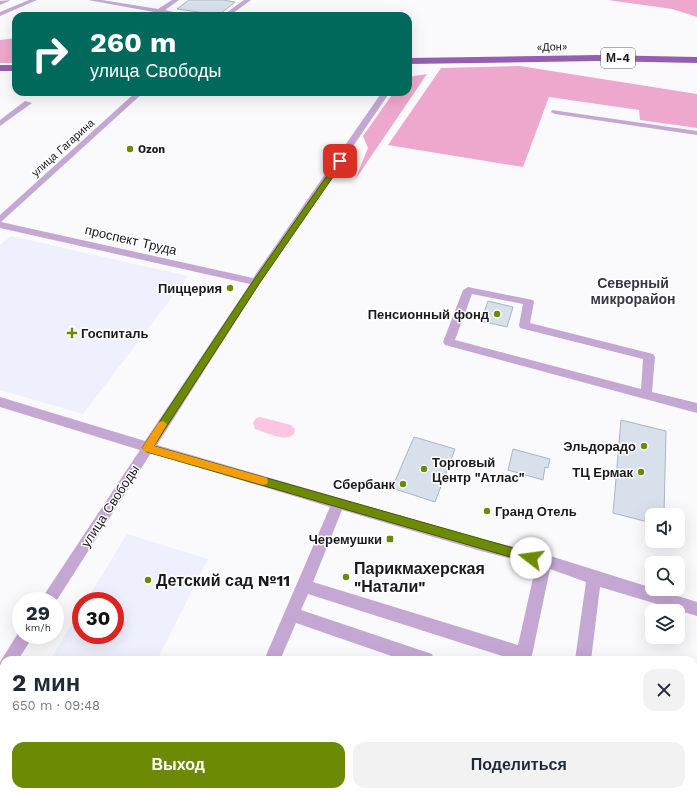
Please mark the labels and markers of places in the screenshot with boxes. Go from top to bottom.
place label: Ozon [138,143,165,156]
marker: Ozon [125,144,135,154]
pin [323,144,357,178]
place label: Пиццерия [158,281,222,296]
marker: Пиццерия [225,283,235,293]
place label: Пенсионный фонд [368,307,490,322]
marker: Пенсионный фонд [492,309,502,319]
place label: Госпиталь [81,326,148,341]
marker: Госпиталь [66,327,78,339]
place label: Эльдорадо [563,439,636,454]
marker: Эльдорадо [639,441,649,451]
place label: Торговый Центр "Атлас" [432,455,525,485]
marker: Торговый Центр "Атлас" [419,464,429,474]
place label: ТЦ Ермак [572,465,633,480]
marker: ТЦ Ермак [636,467,646,477]
place label: Сбербанк [333,477,395,492]
marker: Сбербанк [398,479,408,489]
place label: Гранд Отель [495,504,577,519]
marker: Гранд Отель [482,506,492,516]
place label: Черемушки [309,532,382,547]
marker: Черемушки [385,534,395,544]
place label: Парикмахерская "Натали" [354,559,485,596]
place label: Детский сад №11 [156,571,290,590]
marker: Парикмахерская "Натали" [341,572,351,582]
marker: Детский сад №11 [143,575,153,585]

